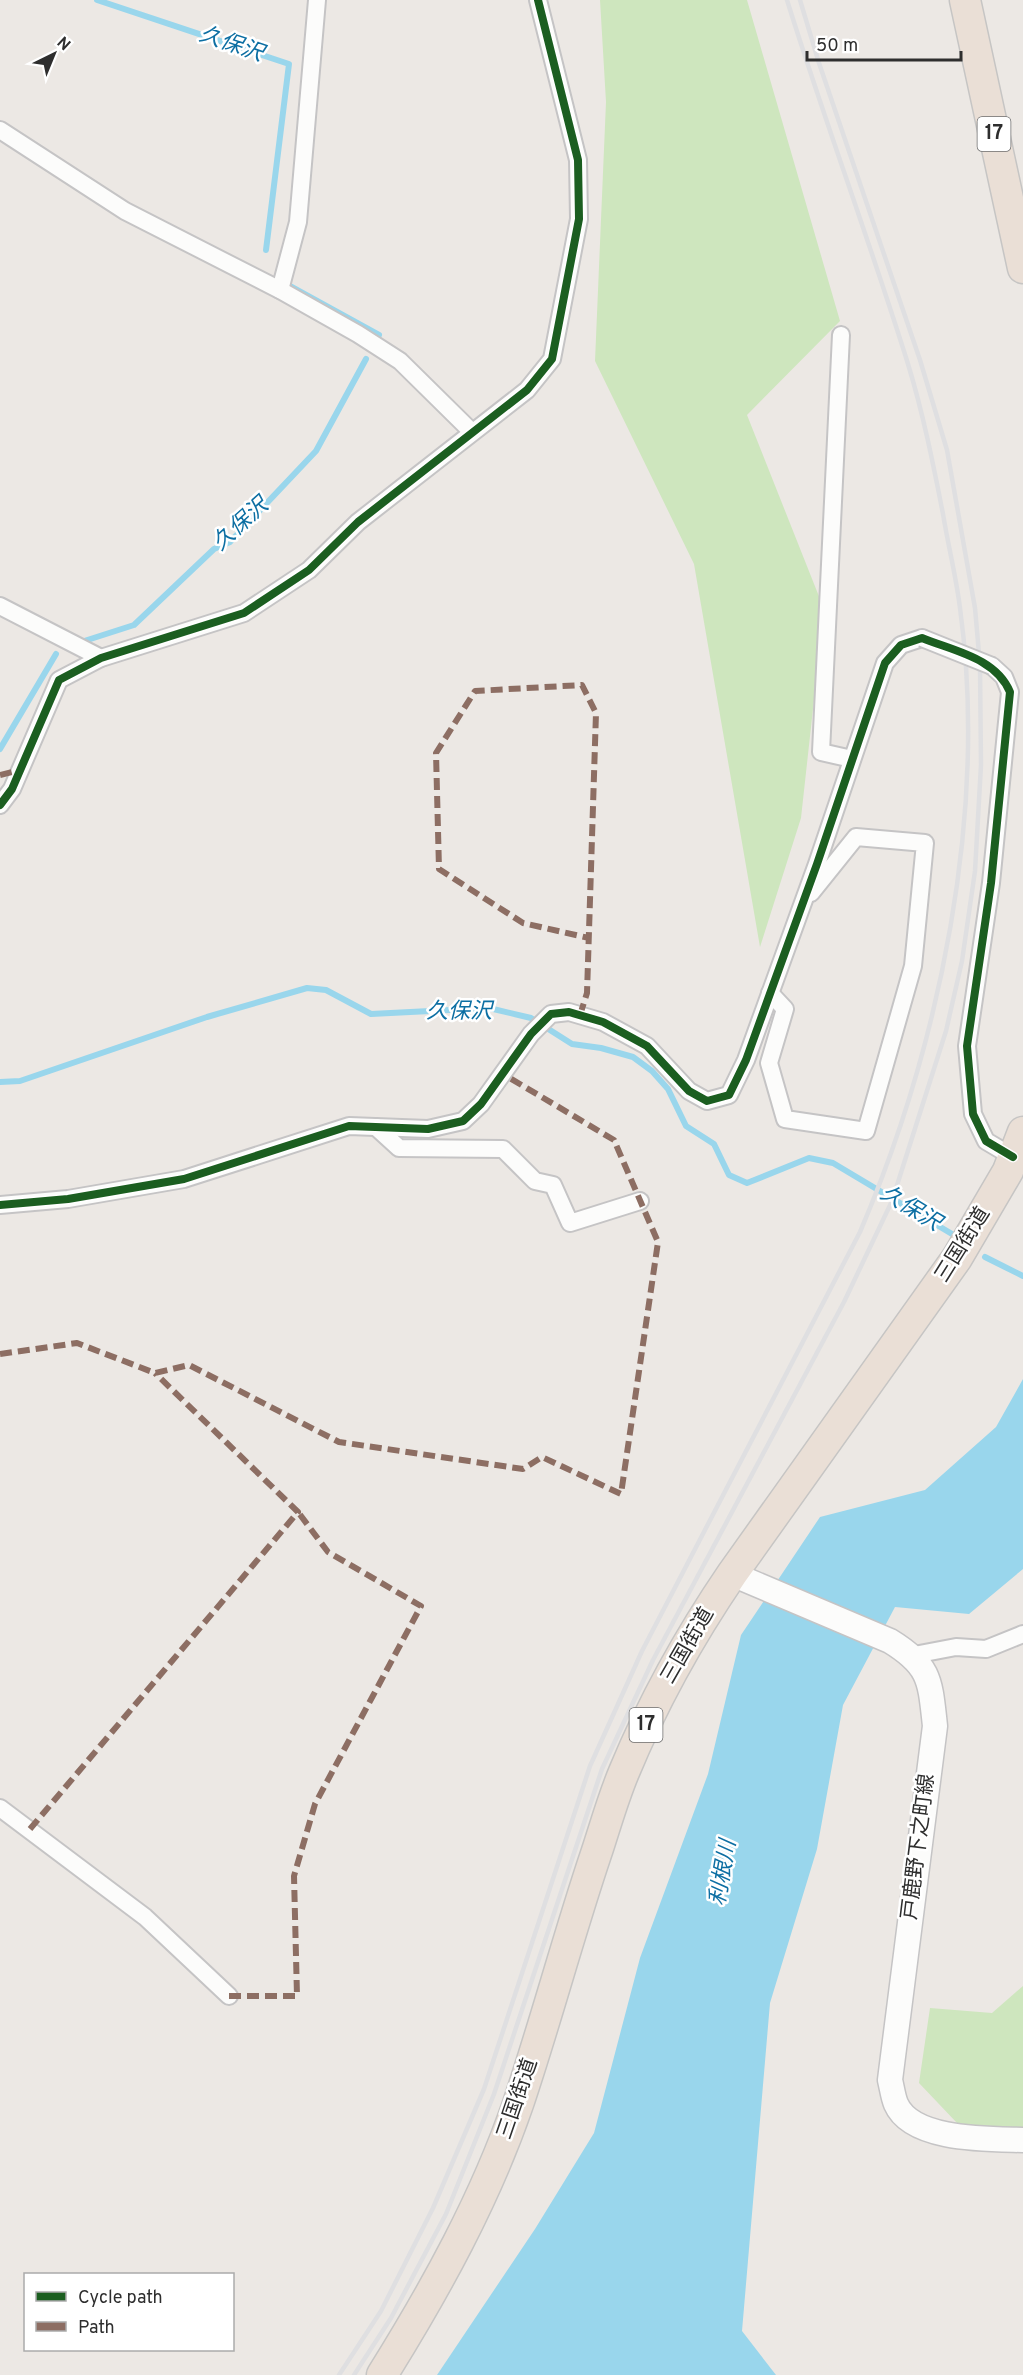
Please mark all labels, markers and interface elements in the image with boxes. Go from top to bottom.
water label: 久保沢 [195,21,269,69]
north arrow [24,24,84,84]
scale bar [807,24,962,62]
text: N [52,33,74,56]
text: 50 m [816,35,858,58]
road number: 17 [978,117,1010,151]
water label: 久保沢 [207,491,277,557]
water label: 久保沢 [426,999,495,1026]
water label: 久保沢 [875,1180,948,1239]
street label: 三国街道 [929,1202,997,1288]
street label: 三国街道 [655,1603,721,1689]
road number: 17 [630,1708,662,1742]
street label: 戸鹿野下之町線 [897,1772,941,1922]
water label: 利根川 [705,1836,743,1908]
street label: 三国街道 [492,2055,544,2143]
legend [24,2273,234,2351]
text: Cycle path [78,2287,163,2310]
text: Path [78,2317,115,2340]

